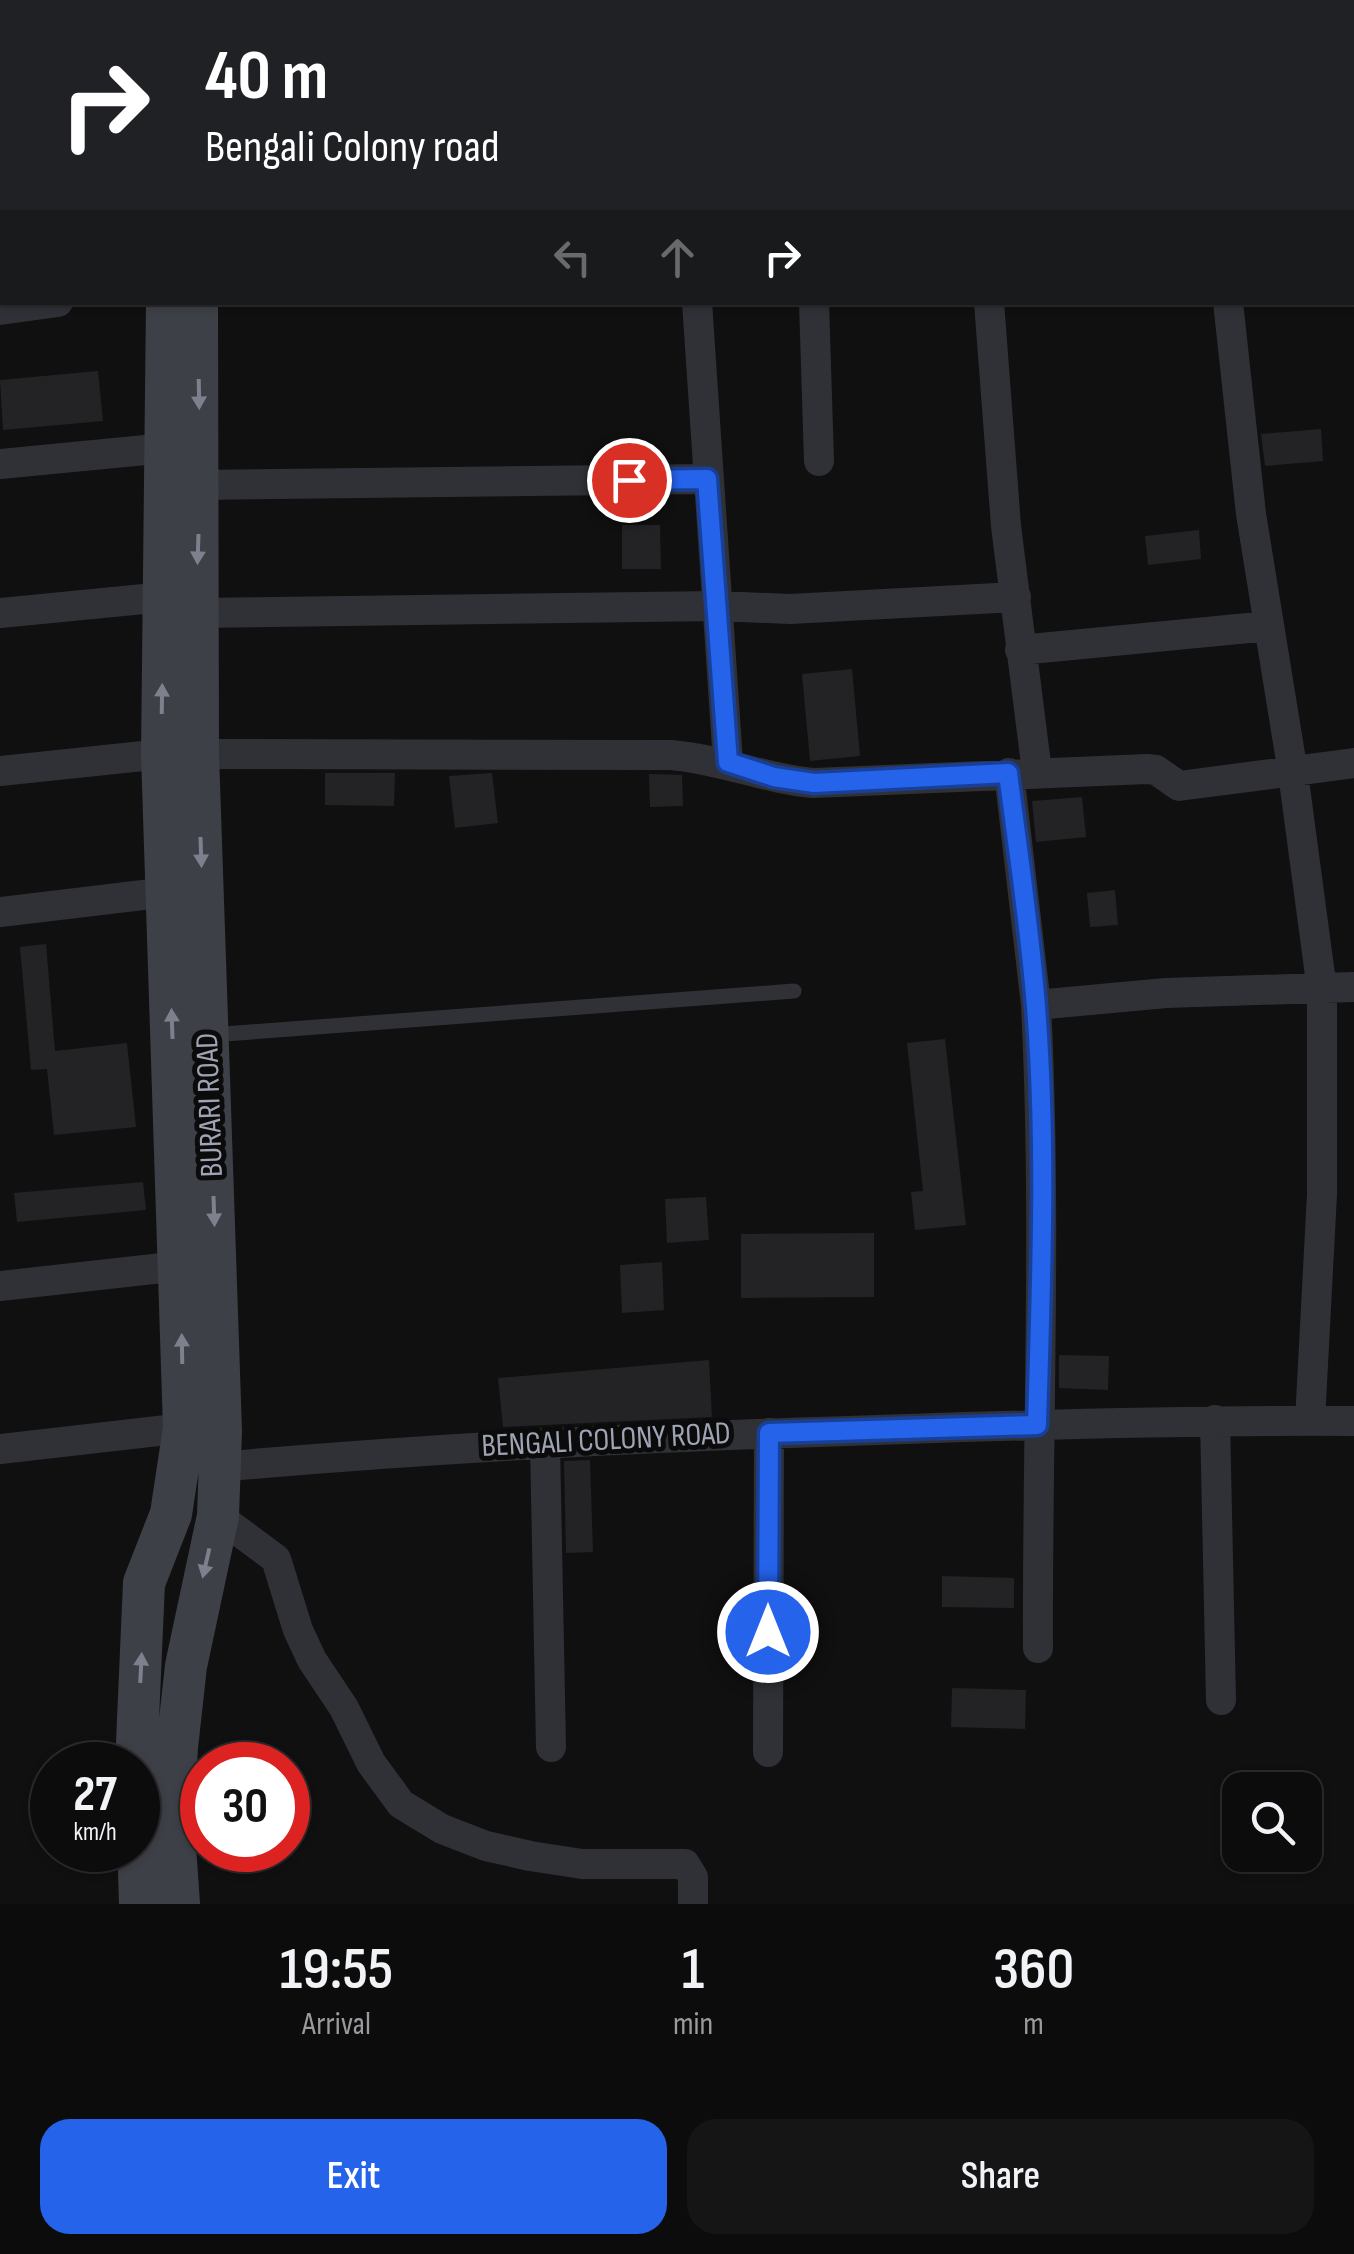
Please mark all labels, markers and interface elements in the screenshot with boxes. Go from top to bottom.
text: 40 m [205,35,328,119]
icon: right [40,40,170,170]
text: Bengali Colony road [205,120,500,175]
icon: left [545,230,600,285]
icon: ahead [650,230,705,285]
icon: right [755,230,810,285]
one-way arrow [191,379,207,410]
pin [587,438,672,523]
icon: arrive [602,453,657,508]
one-way arrow [190,534,206,566]
one-way arrow [155,682,171,714]
one-way arrow [194,836,210,868]
one-way arrow [163,1007,179,1039]
street label: BURARI ROAD [188,1032,232,1178]
one-way arrow [206,1196,222,1228]
one-way arrow [174,1332,190,1364]
street label: BENGALI COLONY ROAD [480,1414,732,1466]
one-way arrow [198,1548,213,1579]
position arrow [716,1580,820,1684]
one-way arrow [133,1651,149,1683]
speed limit sign: 30 [180,1742,310,1872]
text: 27 [73,1765,117,1825]
map controls [1222,1772,1322,1872]
button: search [1222,1772,1322,1872]
text: km/h [73,1817,117,1848]
text: 19:55 [280,1934,393,2006]
text: 1 [682,1934,704,2006]
text: 360 [993,1934,1074,2006]
text: Arrival [302,2005,371,2044]
text: min [673,2005,713,2044]
text: m [1023,2005,1044,2044]
button: Exit [40,2119,667,2234]
button: Share [687,2119,1314,2234]

